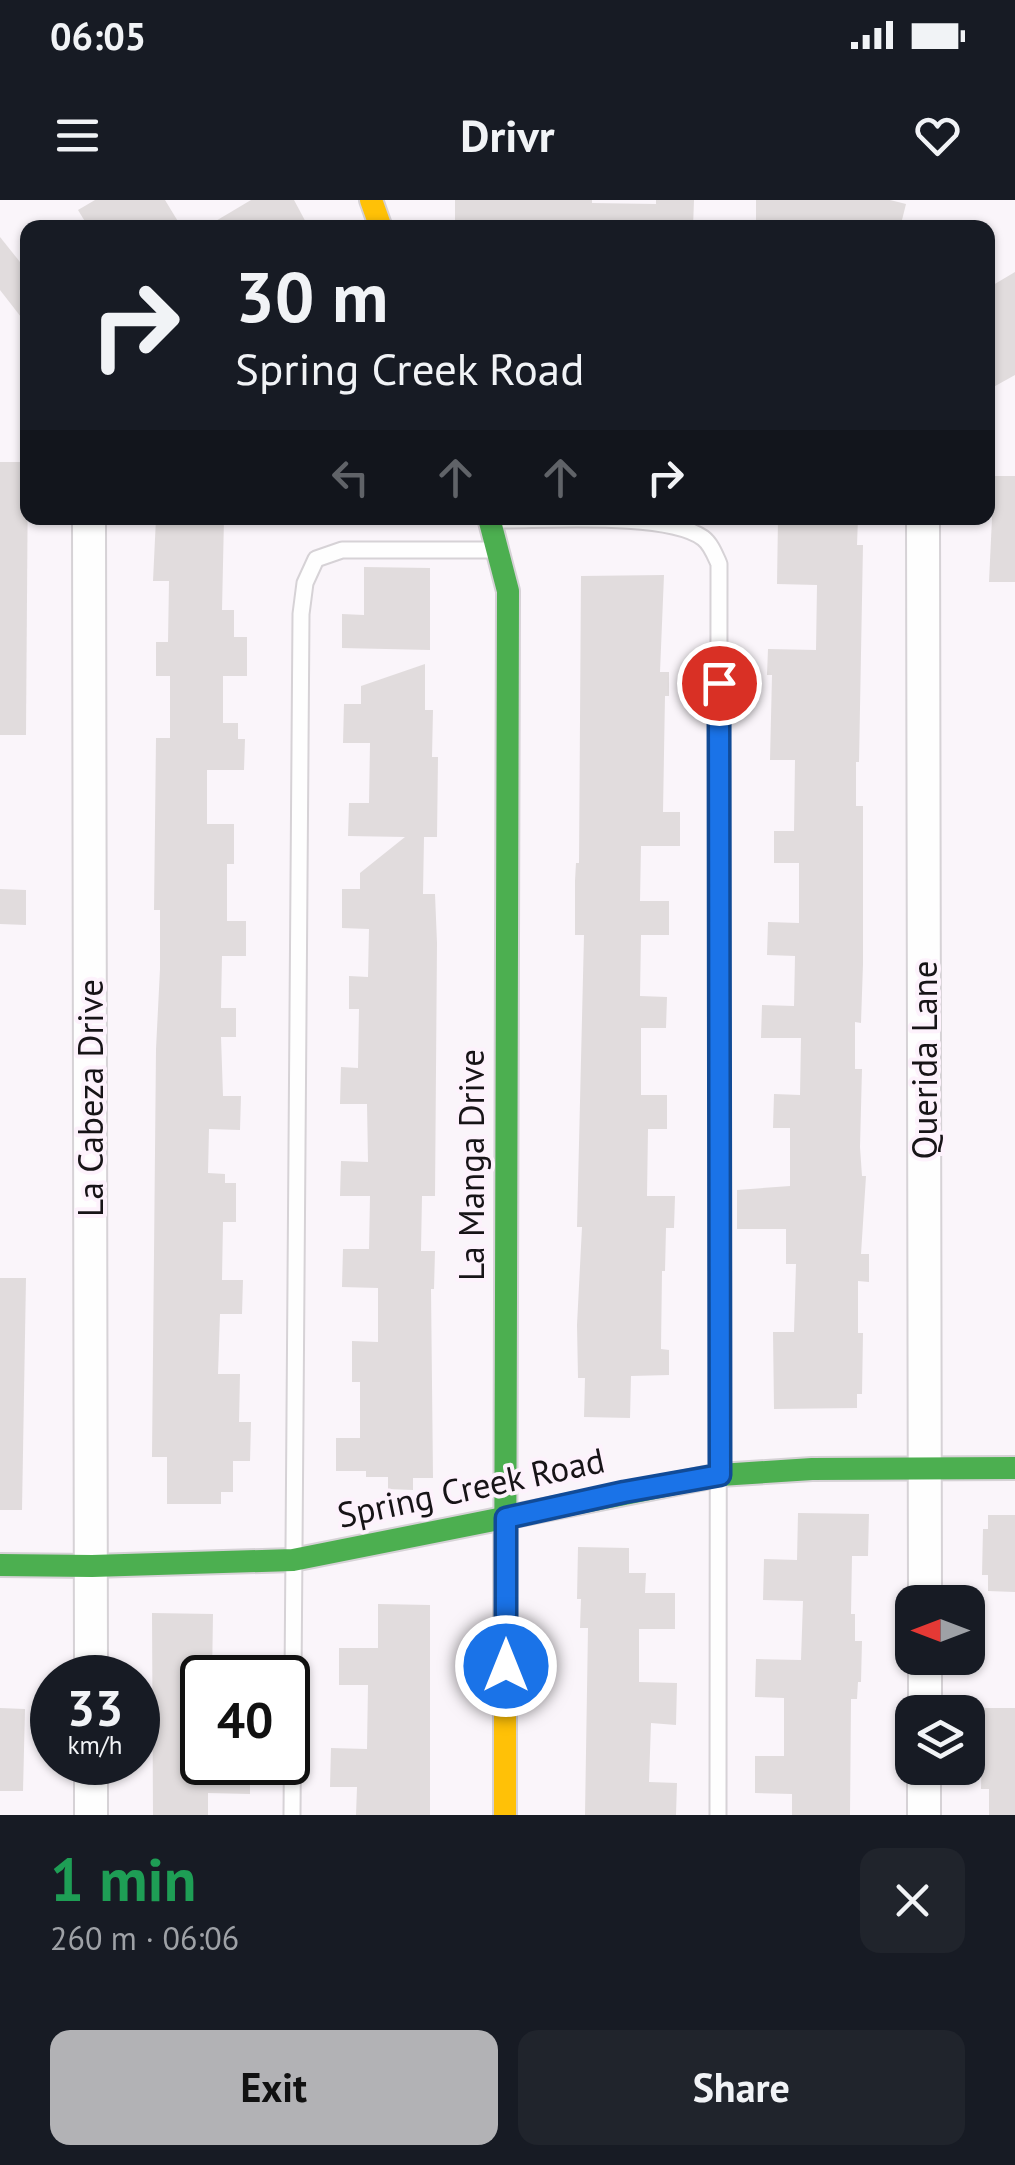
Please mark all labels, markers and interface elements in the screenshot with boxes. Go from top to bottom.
text: 06:05 [50,11,146,60]
text: Drivr [460,106,555,164]
icon: menu [50,108,105,163]
icon: heart [910,108,965,163]
text: 30 m [235,251,388,341]
icon: right [70,260,200,390]
text: Spring Creek Road [235,339,584,397]
icon: left [323,450,378,505]
icon: ahead [428,450,483,505]
icon: ahead [533,450,588,505]
icon: right [638,450,693,505]
pin [677,641,762,726]
icon: arrive [692,656,747,711]
street label: Querida Lane [901,960,947,1160]
street label: La Cabeza Drive [67,979,113,1217]
street label: La Manga Drive [448,1049,494,1281]
street label: Spring Creek Road [333,1436,608,1538]
north arrow [895,1585,985,1675]
map controls [895,1585,985,1785]
position arrow [454,1614,558,1718]
speed limit sign: 40 [180,1655,310,1785]
text: 33 [67,1675,123,1740]
button: layers [895,1695,985,1785]
text: km/h [68,1729,122,1761]
text: 1 min [50,1840,196,1918]
button: close [860,1848,965,1953]
text: 260 m · 06:06 [50,1917,239,1959]
button: Exit [50,2030,498,2145]
button: Share [518,2030,965,2145]

